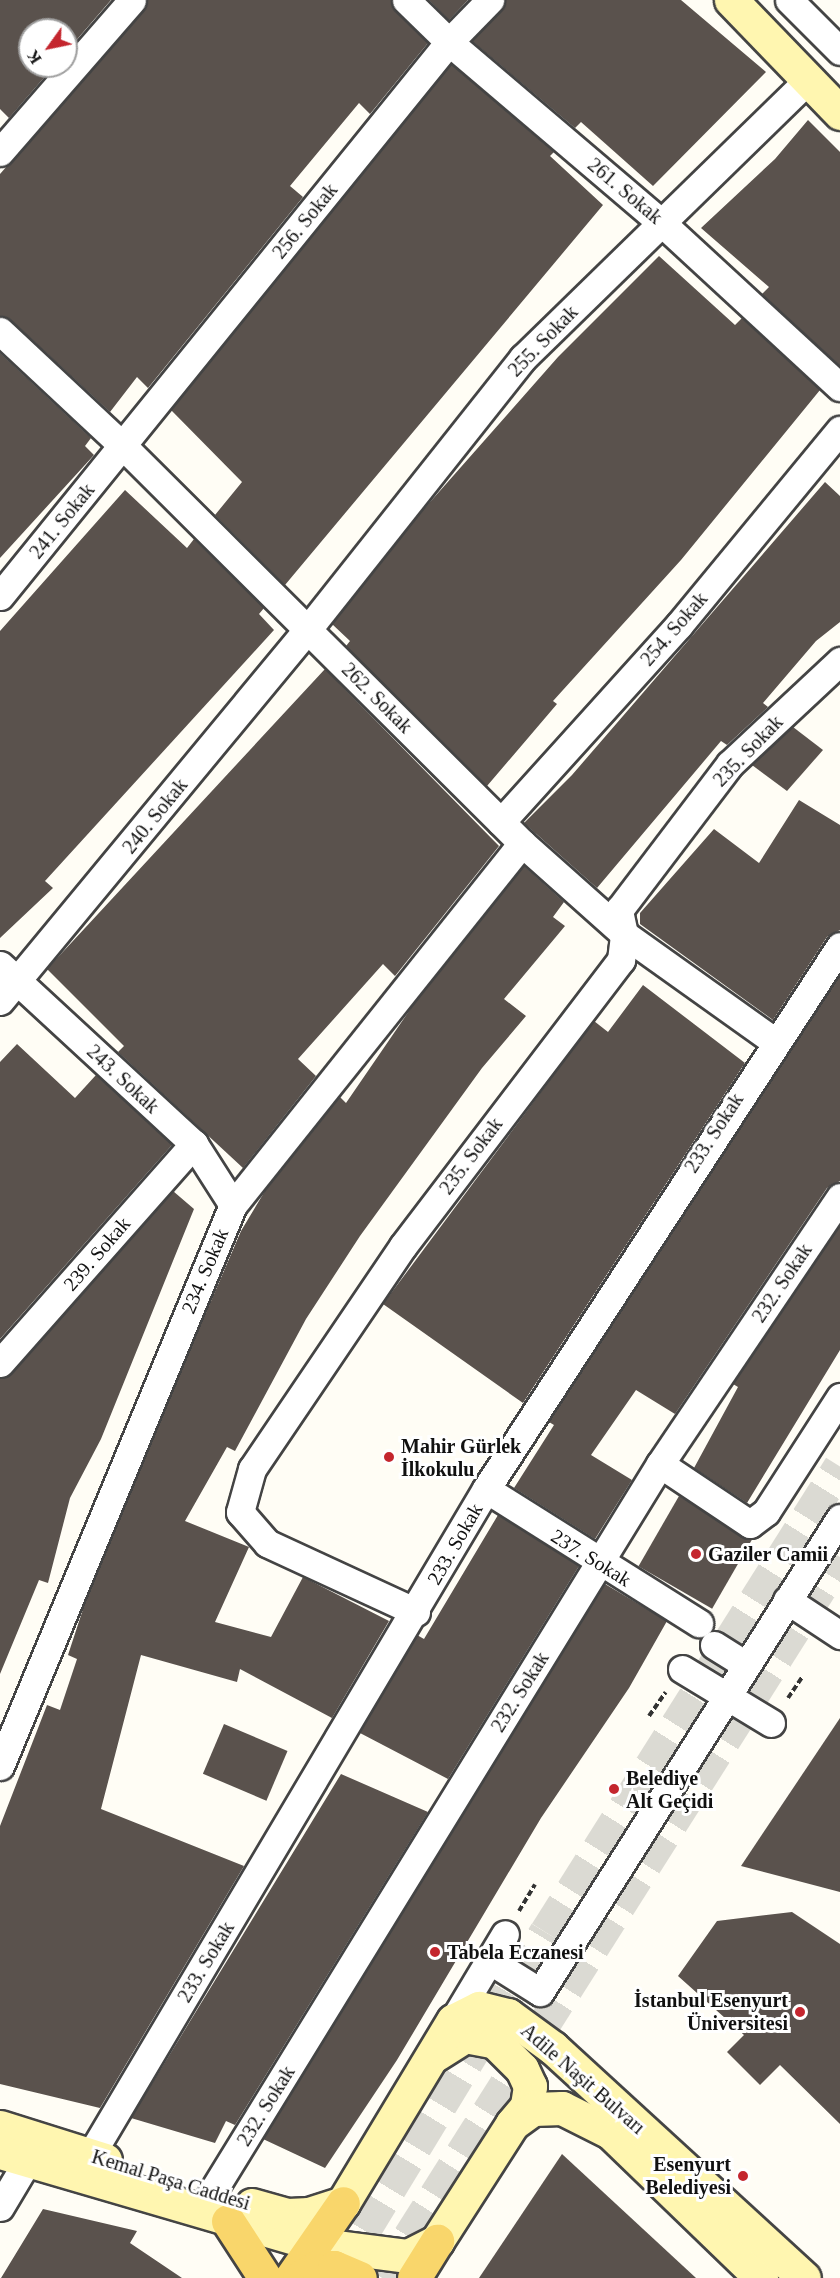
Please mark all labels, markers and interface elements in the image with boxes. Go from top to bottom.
north arrow [18,18,78,78]
text: K [24,47,45,67]
street label: 261. Sokak [583,153,667,229]
street label: 256. Sokak [267,178,343,264]
street label: 255. Sokak [503,300,583,382]
street label: 241. Sokak [24,478,100,564]
street label: 254. Sokak [635,587,713,671]
street label: 262. Sokak [337,658,417,738]
street label: 235. Sokak [708,710,788,792]
street label: 240. Sokak [117,773,193,859]
street label: 243. Sokak [82,1040,164,1118]
street label: 233. Sokak [679,1089,749,1177]
street label: 235. Sokak [434,1113,508,1199]
street label: 239. Sokak [58,1212,136,1296]
street label: 234. Sokak [176,1225,234,1317]
street label: 232. Sokak [747,1239,817,1327]
place label: Mahir Gürlek İlkokulu [401,1434,522,1481]
marker: Mahir Gürlek İlkokulu [382,1450,396,1464]
street label: 233. Sokak [422,1499,488,1589]
street label: 237. Sokak [546,1524,636,1592]
place label: Gaziler Camii [708,1542,829,1566]
marker: Gaziler Camii [689,1547,703,1561]
street label: 232. Sokak [486,1647,554,1737]
place label: Belediye Alt Geçidi [626,1766,713,1813]
marker: Belediye Alt Geçidi [607,1782,621,1796]
street label: 233. Sokak [173,1917,239,2007]
place label: Tabela Eczanesi [447,1940,583,1964]
marker: Tabela Eczanesi [428,1945,442,1959]
place label: İstanbul Esenyurt Üniversitesi [634,1988,788,2035]
marker: İstanbul Esenyurt Üniversitesi [793,2005,807,2019]
street label: Adile Naşit Bulvarı [516,2019,650,2139]
street label: 232. Sokak [232,2061,300,2151]
street label: Kemal Paşa Caddesi [89,2144,253,2216]
place label: Esenyurt Belediyesi [645,2152,731,2199]
marker: Esenyurt Belediyesi [736,2169,750,2183]

